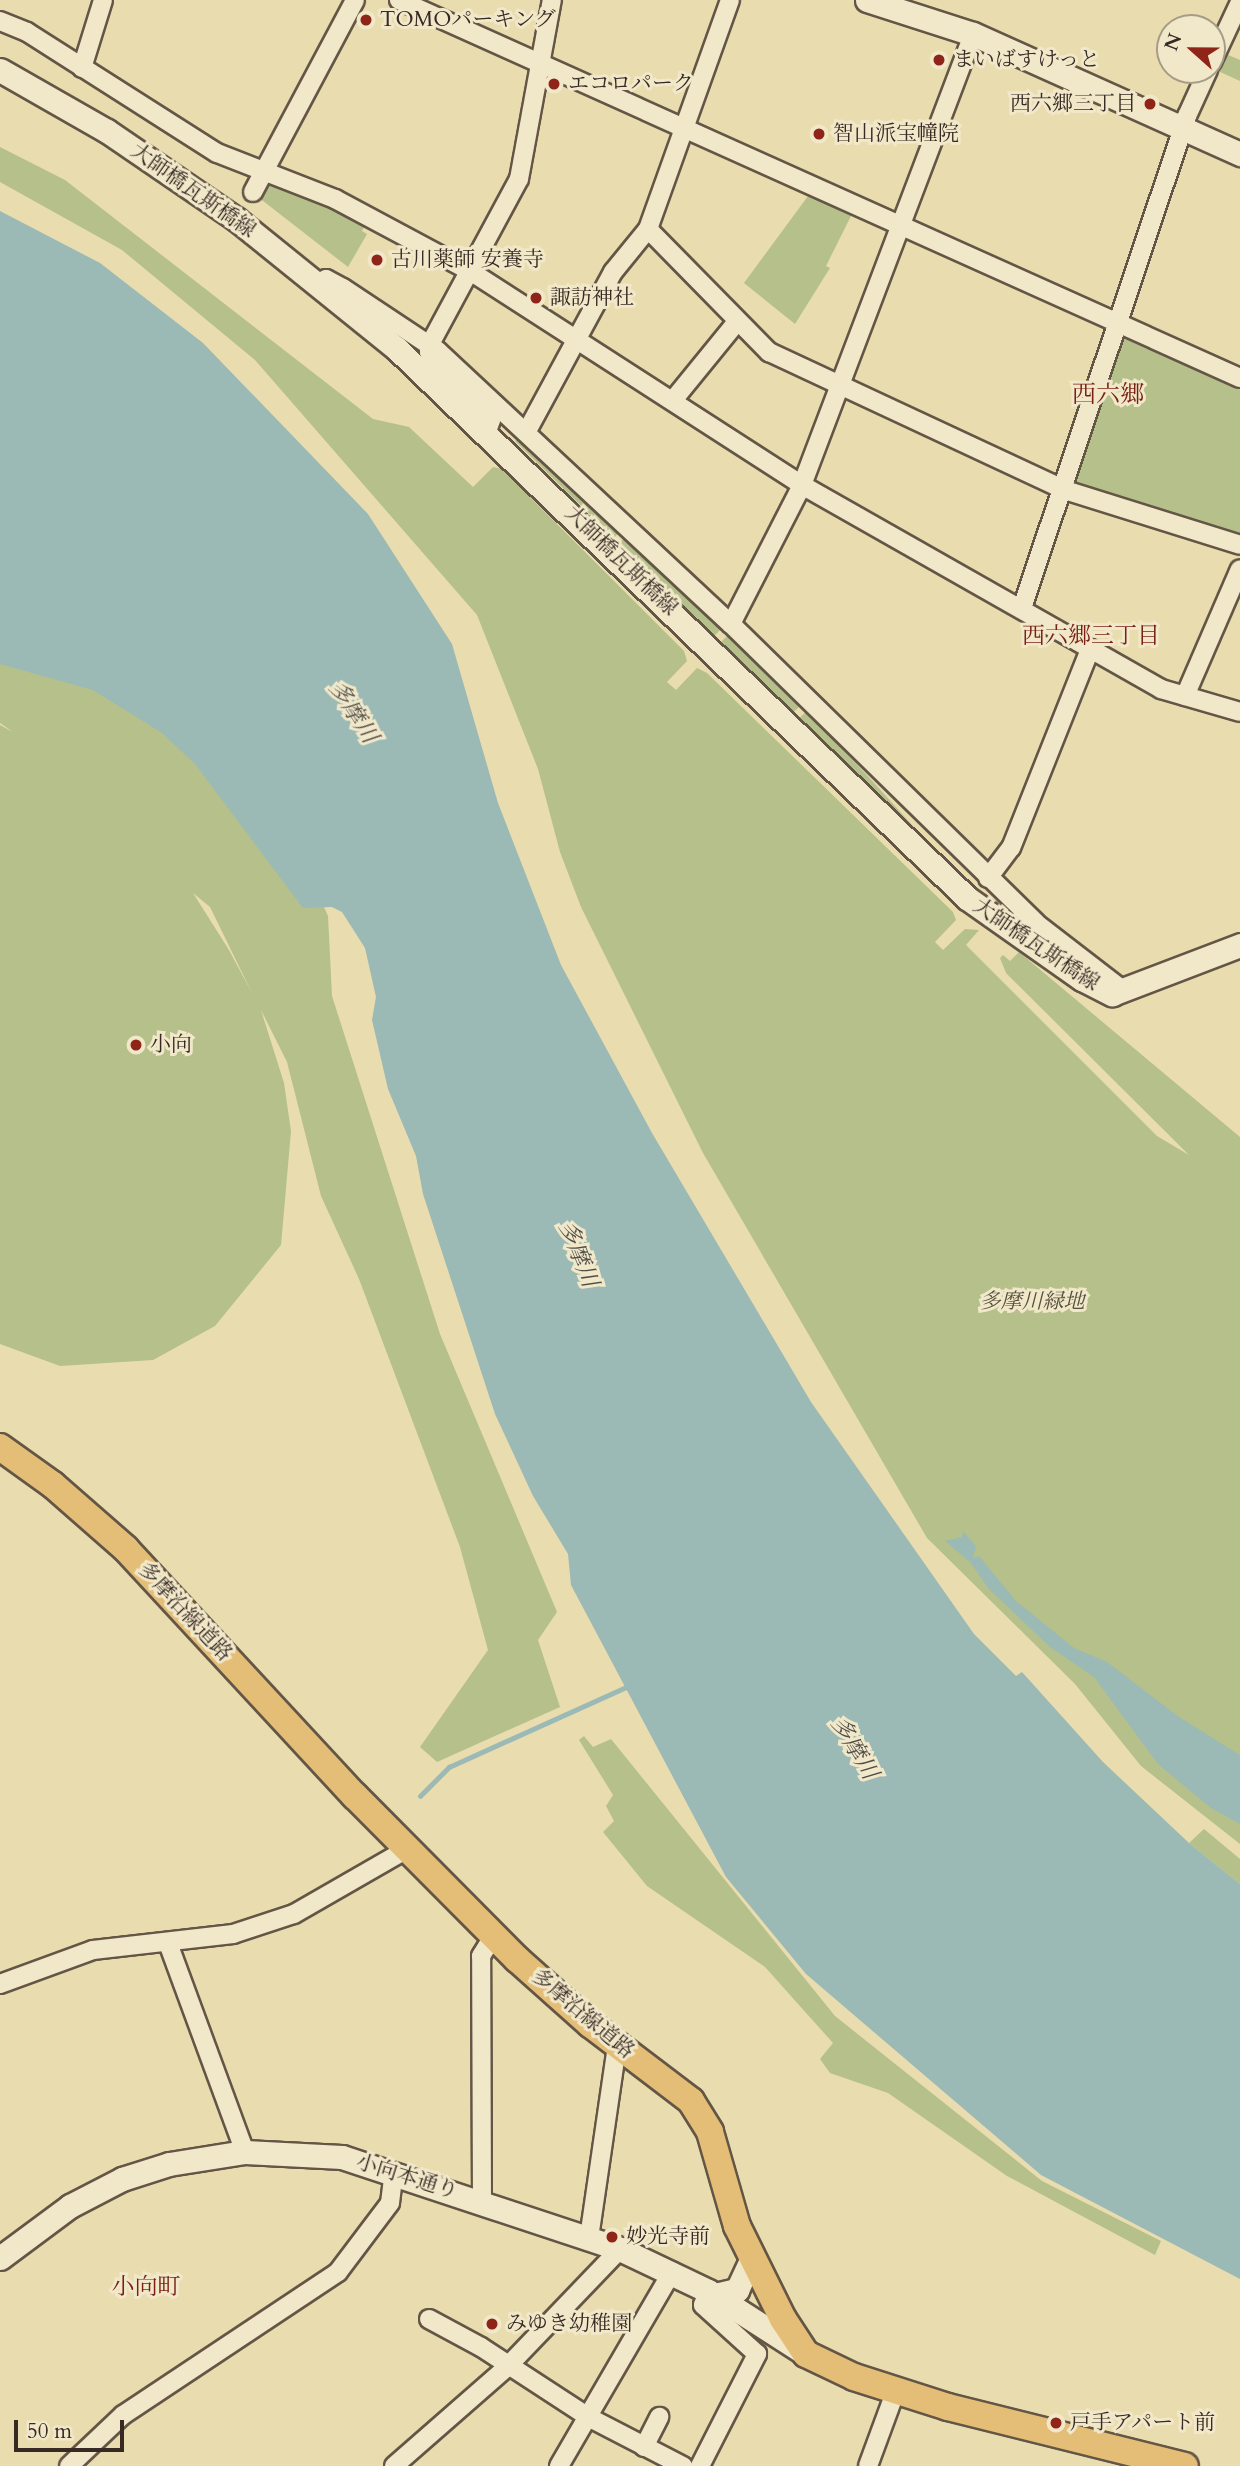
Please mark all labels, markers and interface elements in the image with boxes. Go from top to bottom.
place label: TOMOパーキング [380,7,556,33]
marker: TOMOパーキング [358,12,374,28]
north arrow [1156,14,1226,84]
text: N [1158,30,1188,55]
place label: まいばすけっと [953,47,1100,73]
marker: まいばすけっと [931,52,947,68]
place label: エコロパーク [568,71,694,97]
marker: エコロパーク [546,76,562,92]
place label: 西六郷三丁目 [1010,91,1136,117]
marker: 西六郷三丁目 [1142,96,1158,112]
place label: 智山派宝幢院 [833,121,959,147]
marker: 智山派宝幢院 [811,126,827,142]
street label: 大師橋瓦斯橋線 [126,139,260,243]
place label: 古川薬師 安養寺 [391,247,544,273]
marker: 古川薬師 安養寺 [369,252,385,268]
place label: 諏訪神社 [550,285,634,311]
marker: 諏訪神社 [528,290,544,306]
district label: 西六郷 [1072,381,1144,409]
street label: 大師橋瓦斯橋線 [559,501,683,621]
district label: 西六郷三丁目 [1022,622,1160,650]
water label: 多摩川 [323,676,383,748]
street label: 大師橋瓦斯橋線 [968,893,1104,997]
place label: 小向 [150,1032,192,1058]
marker: 小向 [128,1037,144,1053]
water label: 多摩川 [552,1217,604,1291]
park label: 多摩川緑地 [980,1289,1084,1315]
street label: 多摩沿線道路 [133,1557,237,1667]
water label: 多摩川 [824,1711,884,1785]
street label: 多摩沿線道路 [527,1964,639,2064]
street label: 小向本通り [353,2150,461,2204]
place label: 妙光寺前 [626,2224,710,2250]
marker: 妙光寺前 [604,2229,620,2245]
district label: 小向町 [112,2273,180,2301]
place label: みゆき幼稚園 [506,2311,632,2337]
marker: みゆき幼稚園 [484,2316,500,2332]
scale bar [18,2406,128,2450]
place label: 戸手アパート前 [1070,2410,1217,2436]
marker: 戸手アパート前 [1048,2415,1064,2431]
text: 50 m [27,2417,72,2446]

